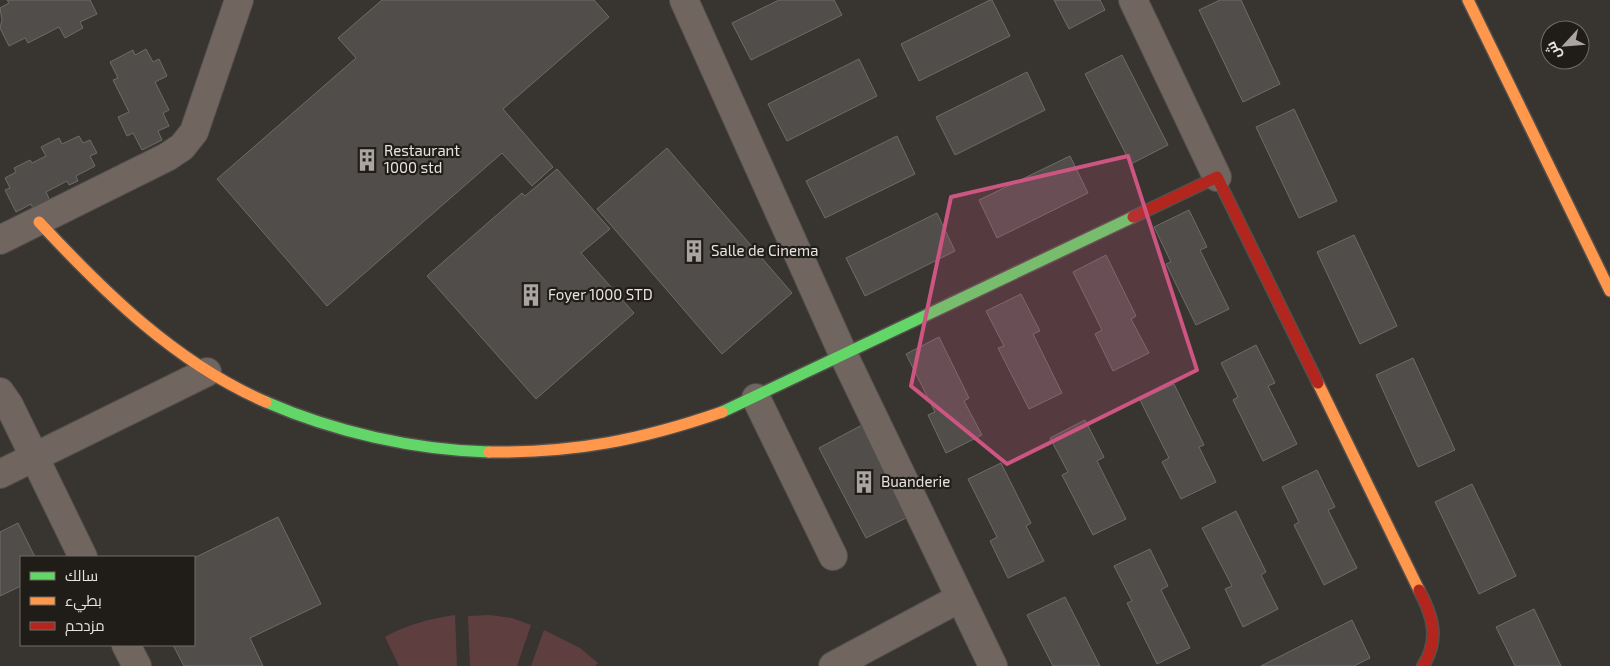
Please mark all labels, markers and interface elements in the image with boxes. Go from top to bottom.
north arrow [1540,20,1590,70]
text: ش [1541,39,1565,63]
place label: Restaurant 1000 std [384,141,460,176]
building icon: Restaurant 1000 std [354,147,380,173]
building icon: Salle de Cinema [681,238,707,264]
place label: Salle de Cinema [711,241,818,259]
building icon: Foyer 1000 STD [518,282,544,308]
place label: Foyer 1000 STD [548,285,653,303]
building icon: Buanderie [851,469,877,495]
place label: Buanderie [881,472,950,490]
legend [20,556,195,646]
text: سالك [65,566,98,584]
text: بطيء [65,591,102,613]
text: مزدحم [65,616,105,636]

